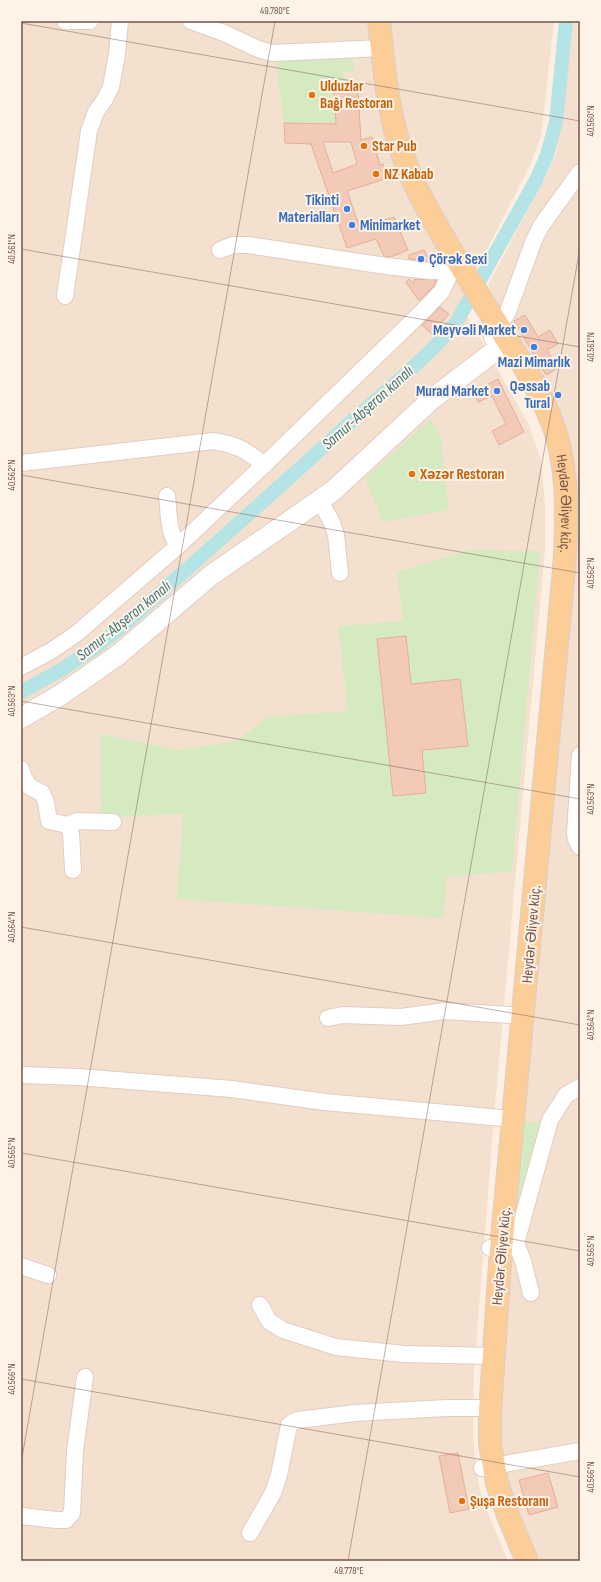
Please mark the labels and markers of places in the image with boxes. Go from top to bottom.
place label: Ulduzlar Bağı Restoran [320,77,393,113]
marker: Ulduzlar Bağı Restoran [307,90,317,100]
place label: Star Pub [372,137,417,156]
marker: Star Pub [359,141,369,151]
place label: NZ Kabab [384,165,434,184]
marker: NZ Kabab [371,169,381,179]
place label: Tikinti Materialları [278,191,339,227]
marker: Tikinti Materialları [342,204,352,214]
place label: Minimarket [360,216,420,235]
marker: Minimarket [347,220,357,230]
place label: Çörək Sexi [429,250,487,269]
marker: Çörək Sexi [416,254,426,264]
place label: Meyvəli Market [433,321,516,340]
marker: Meyvəli Market [519,325,529,335]
marker: Mazi Mimarlık [529,342,539,352]
place label: Mazi Mimarlık [498,353,571,372]
place label: Qəssab Tural [510,377,550,413]
place label: Murad Market [416,382,489,401]
marker: Murad Market [492,386,502,396]
marker: Qəssab Tural [553,390,563,400]
place label: Xəzər Restoran [419,465,504,484]
marker: Xəzər Restoran [407,469,417,479]
place label: Şuşa Restoranı [470,1492,549,1511]
marker: Şuşa Restoranı [457,1496,467,1506]

